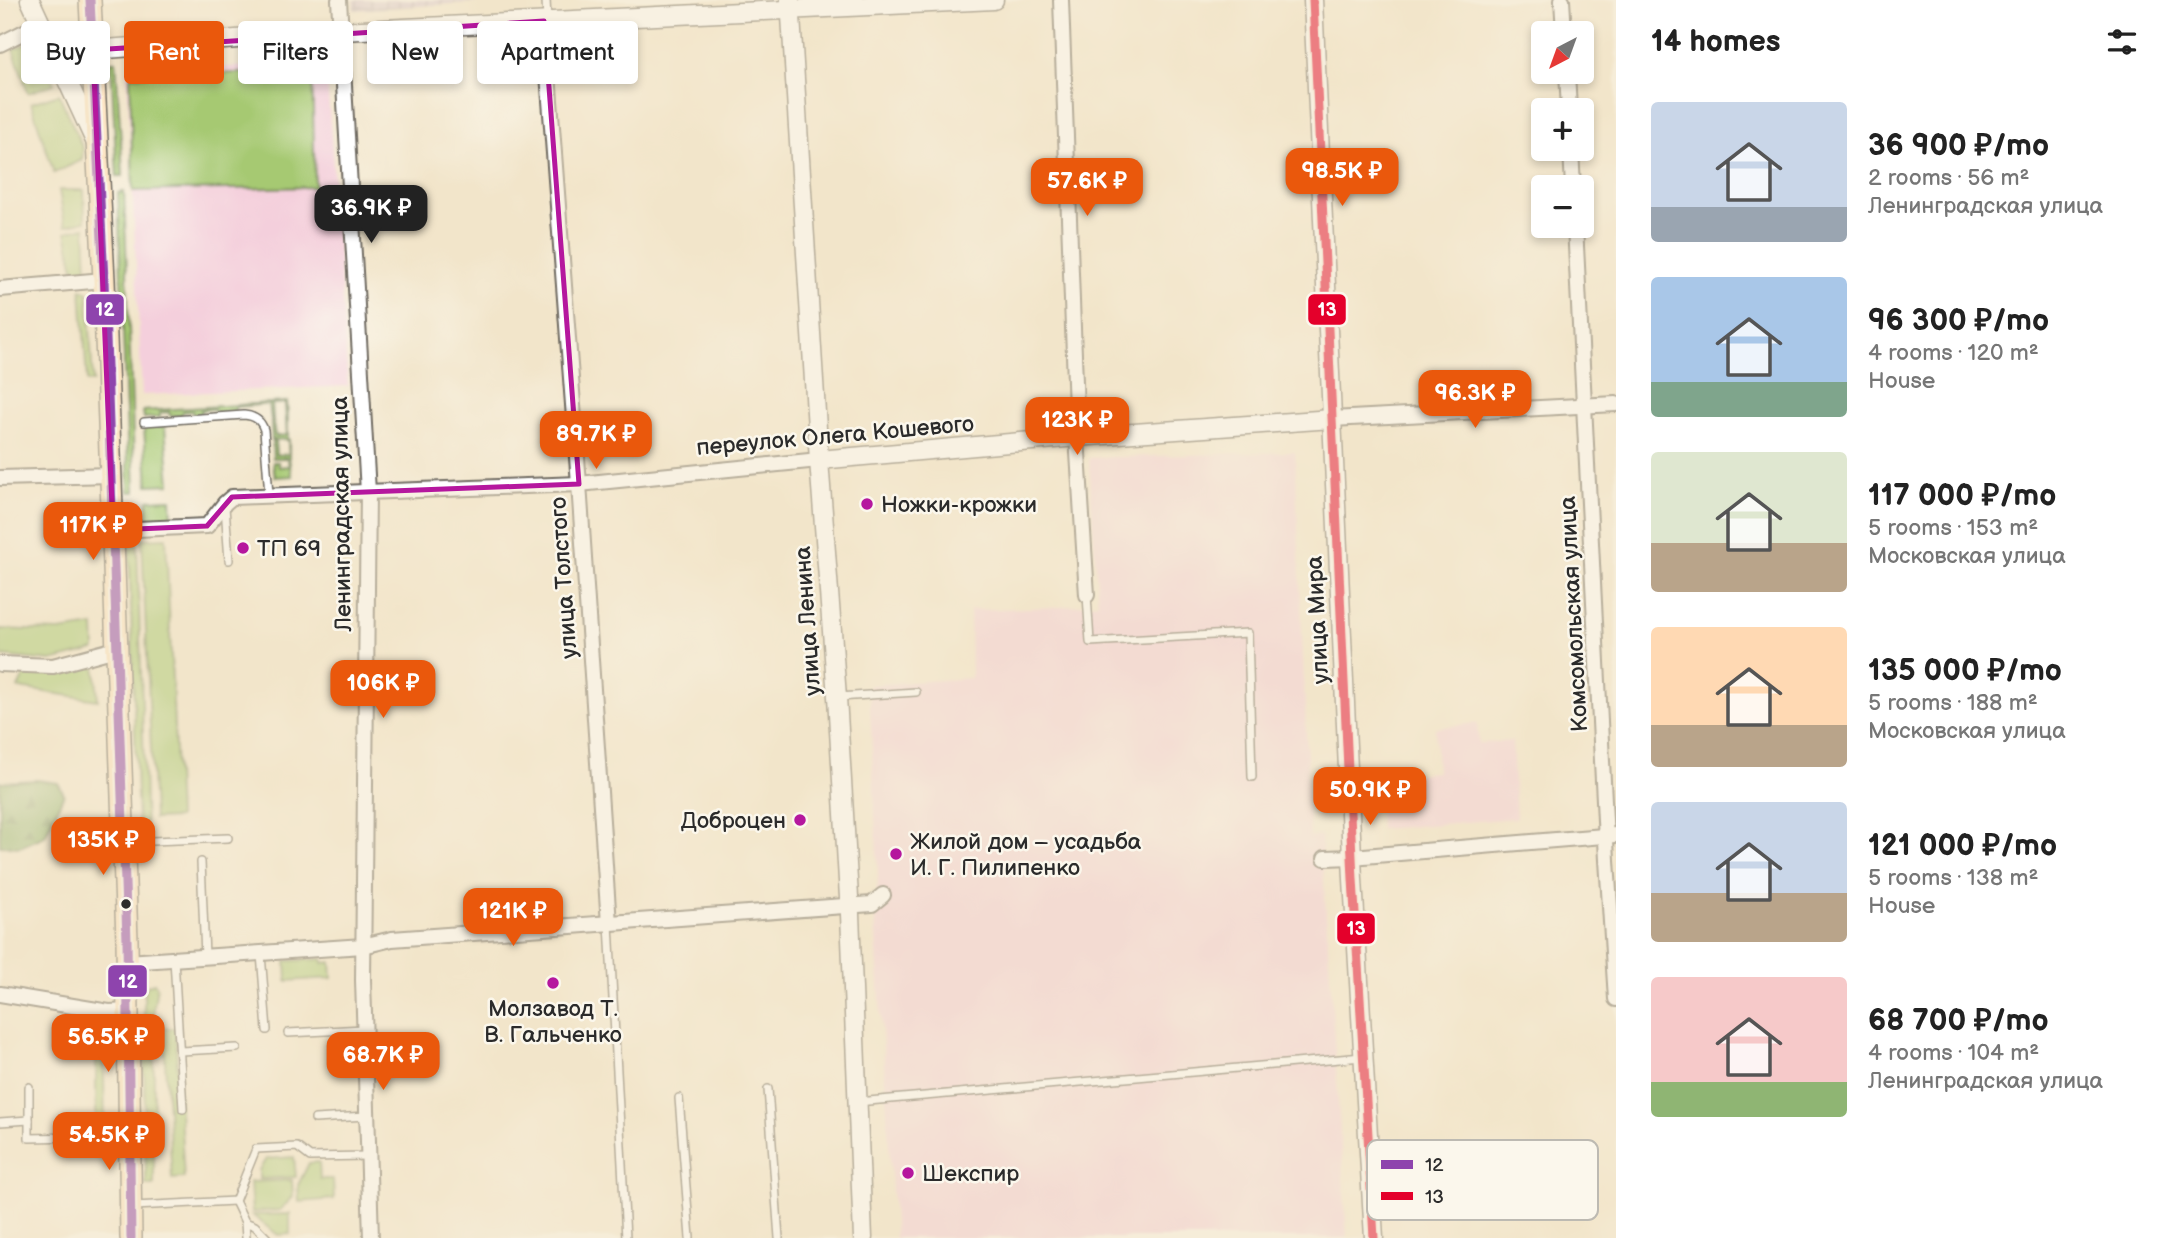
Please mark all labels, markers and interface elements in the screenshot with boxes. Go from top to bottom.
chip: Buy [21,21,110,84]
chip: Rent [124,21,224,84]
chip: Filters [238,21,353,84]
chip: New [367,21,463,84]
chip: Apartment [477,21,638,84]
north arrow [1531,21,1594,84]
map controls [1531,21,1594,238]
icon: filters [2103,23,2141,61]
text: 14 homes [1651,24,1780,60]
button: + [1531,98,1594,161]
text: 36 900 ₽/mo [1868,128,2049,164]
icon: home [1707,130,1791,214]
pin: 98.5K ₽ [1277,148,1407,208]
text: 98.5K ₽ [1302,157,1382,185]
pin: 57.6K ₽ [1022,158,1152,218]
text: 2 rooms · 56 m² [1868,164,2030,192]
text: 57.6K ₽ [1047,167,1127,195]
button: − [1531,175,1594,238]
pin: 36.9K ₽ [306,186,436,245]
text: Ленинградская улица [1868,192,2103,220]
text: 36.9K ₽ [330,194,412,222]
line badge: 12 [85,293,125,326]
line badge: 13 [1307,293,1347,326]
text: 12 [95,299,115,322]
text: 13 [1317,299,1337,322]
text: 96 300 ₽/mo [1868,303,2049,339]
icon: home [1707,305,1791,389]
text: 4 rooms · 120 m² [1868,339,2039,367]
text: House [1868,367,1935,395]
pin: 96.3K ₽ [1410,370,1540,430]
text: 96.3K ₽ [1434,379,1516,407]
street label: Ленинградская улица [326,396,358,633]
pin: 123K ₽ [1020,398,1134,457]
text: 123K ₽ [1041,406,1113,434]
street label: переулок Олега Кошевого [695,410,975,462]
pin: 89.7K ₽ [531,412,661,471]
text: 89.7K ₽ [556,420,636,448]
text: 117 000 ₽/mo [1868,478,2056,514]
icon: home [1707,480,1791,564]
place label: Ножки-крожки [881,491,1037,519]
street label: Комсомольская улица [1554,495,1594,733]
street label: улица Толстого [544,496,584,660]
marker: Ножки-крожки [859,496,875,512]
pin: 117K ₽ [36,503,150,562]
text: 117K ₽ [59,511,127,539]
text: 5 rooms · 153 m² [1868,514,2038,542]
place label: ТП 69 [257,535,321,563]
marker: ТП 69 [235,540,251,556]
text: Московская улица [1868,542,2066,570]
street label: улица Ленина [789,545,827,697]
street label: улица Мира [1301,555,1335,685]
text: 135 000 ₽/mo [1868,653,2062,689]
icon: home [1707,655,1791,739]
pin: 106K ₽ [326,660,440,720]
text: 106K ₽ [346,669,420,697]
text: 5 rooms · 188 m² [1868,689,2038,717]
text: Московская улица [1868,717,2066,745]
pin: 50.9K ₽ [1305,768,1435,827]
text: 50.9K ₽ [1329,776,1411,804]
place label: Доброцен [681,807,786,835]
marker: Доброцен [792,812,808,828]
pin: 135K ₽ [46,818,160,877]
text: 135K ₽ [67,826,139,854]
place label: Жилой дом – усадьба И. Г. Пилипенко [910,828,1142,882]
text: 121 000 ₽/mo [1868,828,2057,864]
icon: home [1707,830,1791,914]
marker: Жилой дом – усадьба И. Г. Пилипенко [888,846,904,862]
text: 5 rooms · 138 m² [1868,864,2038,892]
pin: 121K ₽ [456,888,570,948]
text: House [1868,892,1935,920]
unlabelled marker [119,897,133,911]
text: 121K ₽ [479,897,547,925]
line badge: 13 [1336,912,1376,945]
text: 13 [1346,918,1366,941]
line badge: 12 [107,964,148,998]
text: 12 [118,971,138,994]
marker: Молзавод Т. В. Гальченко [545,975,561,991]
place label: Молзавод Т. В. Гальченко [484,995,622,1049]
text: 68 700 ₽/mo [1868,1003,2049,1039]
icon: home [1707,1005,1791,1089]
pin: 56.5K ₽ [43,1014,173,1074]
text: 56.5K ₽ [68,1023,148,1051]
pin: 68.7K ₽ [318,1032,448,1092]
text: 4 rooms · 104 m² [1868,1039,2039,1067]
text: 68.7K ₽ [343,1041,423,1069]
text: Ленинградская улица [1868,1067,2103,1095]
pin: 54.5K ₽ [44,1112,174,1172]
text: 54.5K ₽ [69,1121,149,1149]
legend [1367,1140,1598,1220]
text: 12 [1425,1154,1444,1177]
place label: Шекспир [922,1160,1019,1188]
marker: Шекспир [900,1165,916,1181]
text: 13 [1425,1186,1444,1209]

